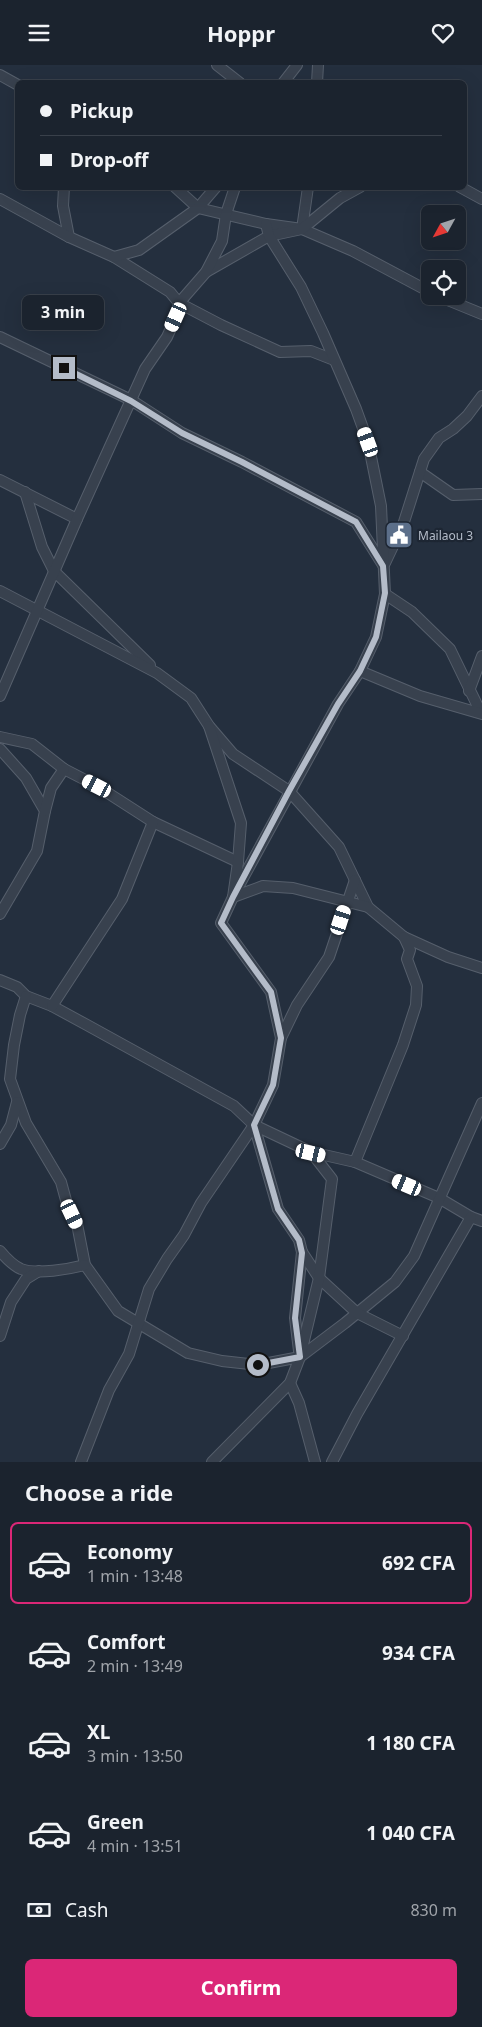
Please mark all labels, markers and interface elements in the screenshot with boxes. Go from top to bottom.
text: Hoppr [207,18,275,48]
icon: menu [25,19,53,47]
icon: heart [429,19,457,47]
text: Pickup [70,98,133,124]
text: Drop-off [70,147,149,173]
north arrow [421,205,466,250]
map controls [421,205,466,305]
button: locate [421,260,466,305]
callout: 3 min [23,295,105,331]
car [163,300,188,334]
text: 3 min [41,301,85,323]
route end [53,357,75,379]
car [355,425,380,459]
public building icon: Mailaou 3 [384,520,414,550]
place label: Mailaou 3 [418,527,473,544]
car [80,773,113,799]
car [329,903,352,937]
car [294,1142,327,1164]
car [390,1172,423,1198]
car [58,1197,85,1231]
route start [247,1354,269,1376]
text: Choose a ride [25,1477,173,1507]
text: Economy [87,1539,173,1565]
icon: car [27,1541,72,1586]
text: 692 CFA [382,1550,455,1576]
text: 1 min · 13:48 [87,1565,183,1587]
text: Comfort [87,1629,166,1655]
icon: car [27,1631,72,1676]
text: 934 CFA [382,1640,455,1666]
text: 2 min · 13:49 [87,1655,183,1677]
text: XL [87,1719,110,1745]
icon: car [27,1721,72,1766]
text: 1 180 CFA [366,1730,455,1756]
text: 3 min · 13:50 [87,1745,183,1767]
text: Green [87,1809,144,1835]
icon: car [27,1811,72,1856]
text: 1 040 CFA [366,1820,455,1846]
text: 4 min · 13:51 [87,1835,183,1857]
icon: cash [25,1896,53,1924]
text: Cash [65,1897,109,1923]
text: 830 m [410,1899,457,1921]
button: Confirm [25,1959,457,2017]

